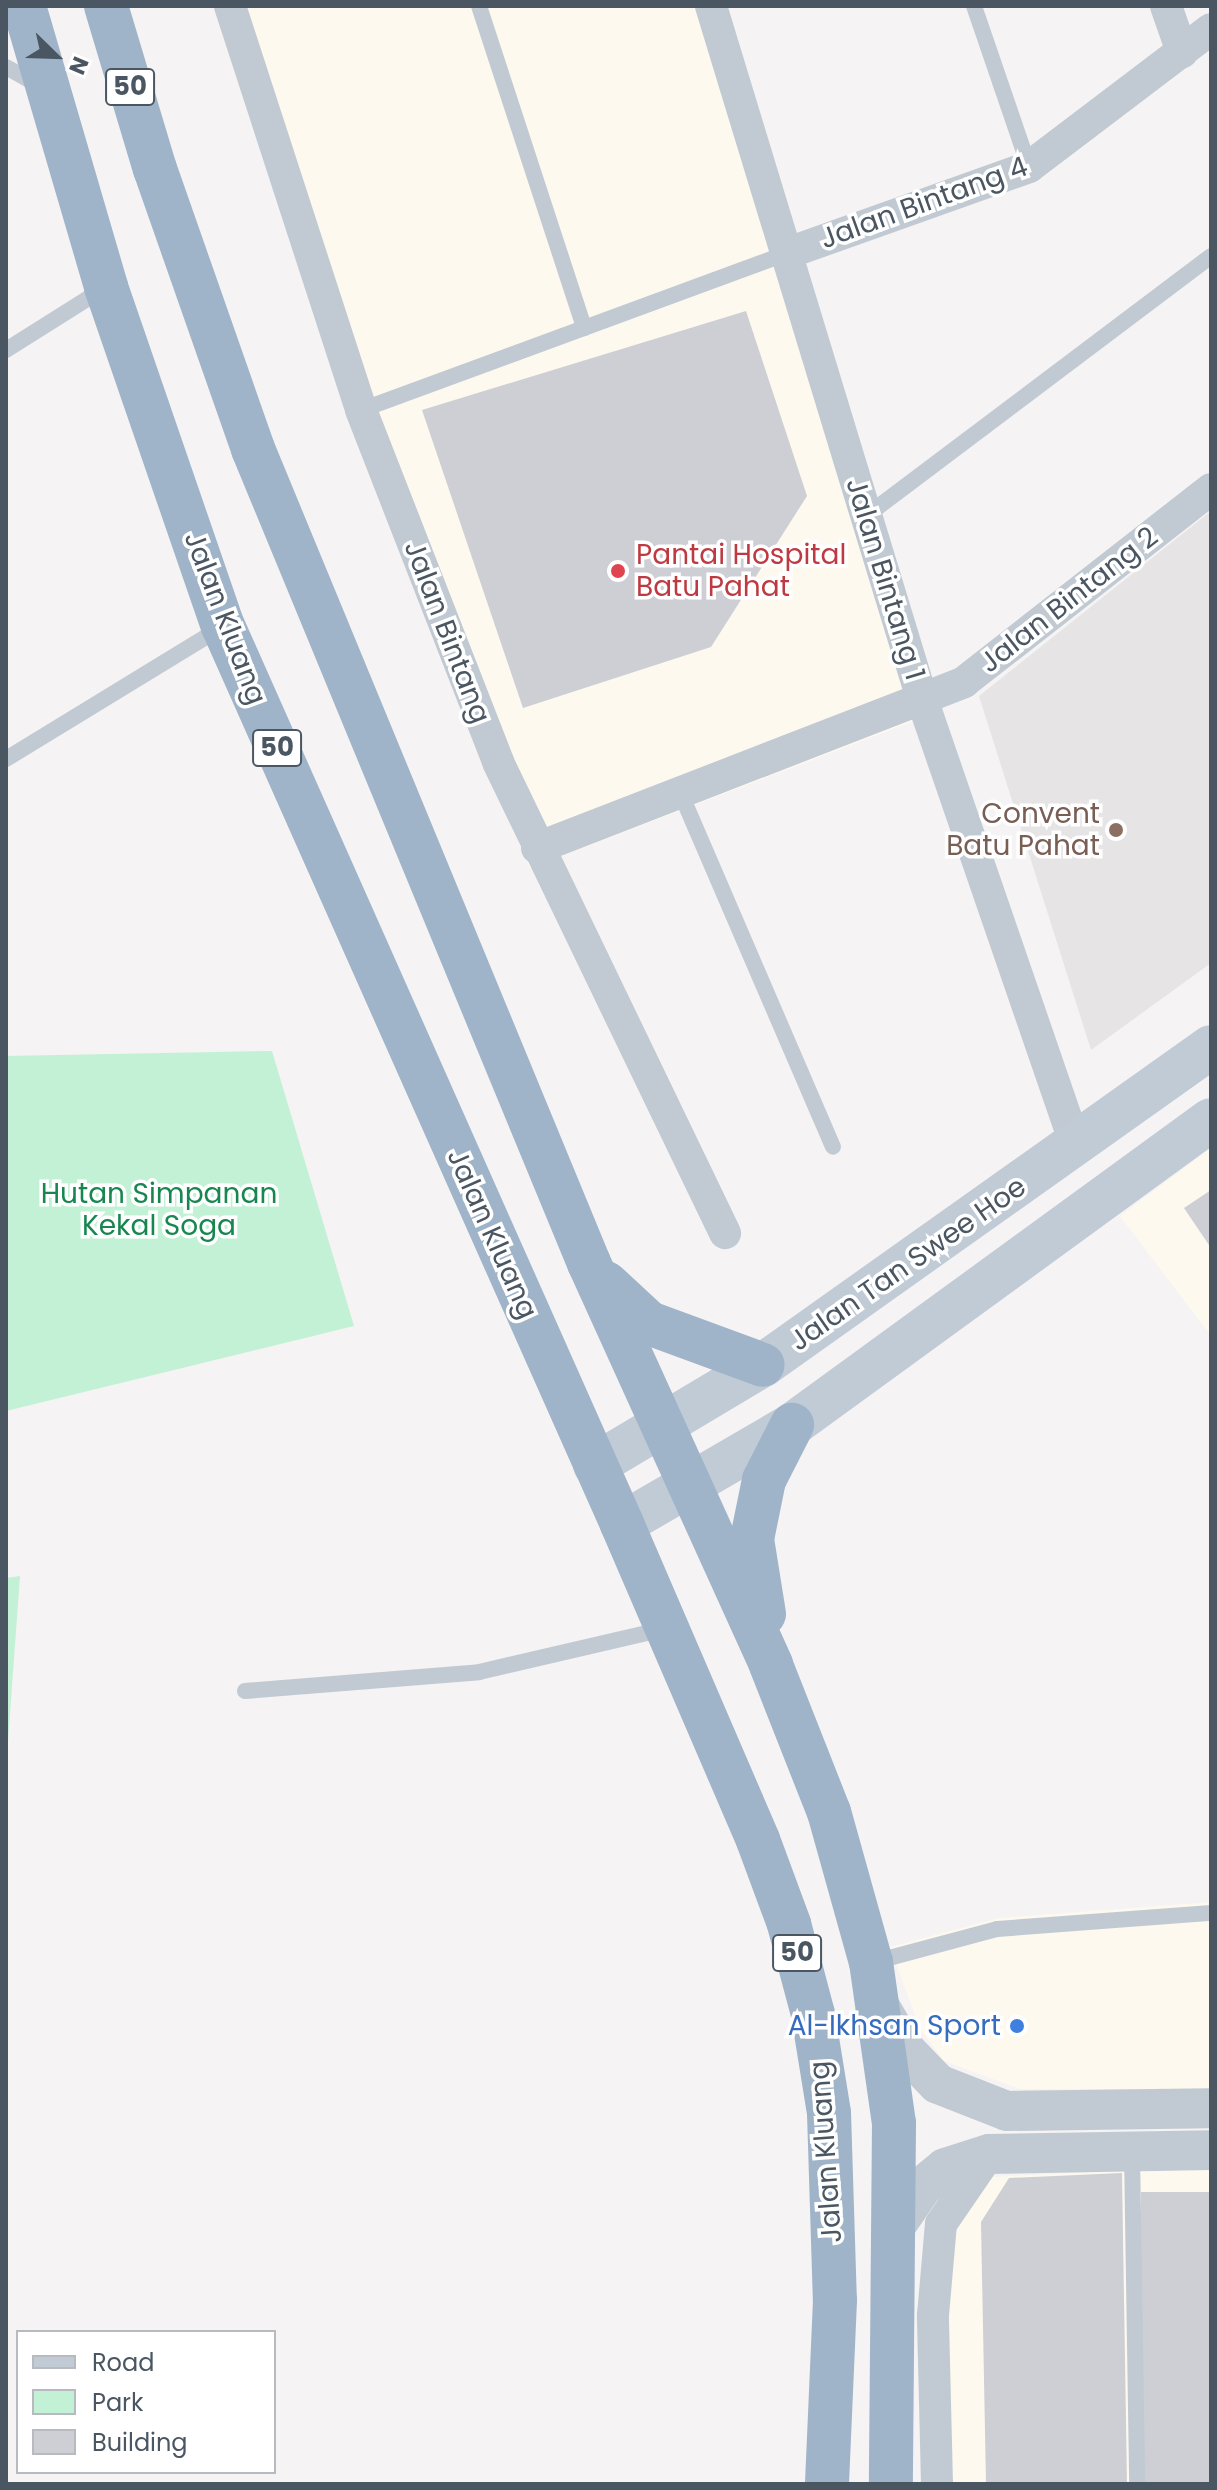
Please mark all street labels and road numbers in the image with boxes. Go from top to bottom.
road number: 50 [104,65,156,109]
street label: Jalan Bintang 4 [816,150,1032,256]
street label: Jalan Bintang 1 [838,474,932,684]
street label: Jalan Bintang 2 [973,520,1165,680]
street label: Jalan Kluang [177,527,273,709]
street label: Jalan Bintang [397,536,497,728]
road number: 50 [251,726,303,770]
street label: Jalan Kluang [440,1144,544,1324]
street label: Jalan Tan Swee Hoe [783,1170,1033,1358]
road number: 50 [771,1931,823,1975]
street label: Jalan Kluang [803,2060,849,2244]

